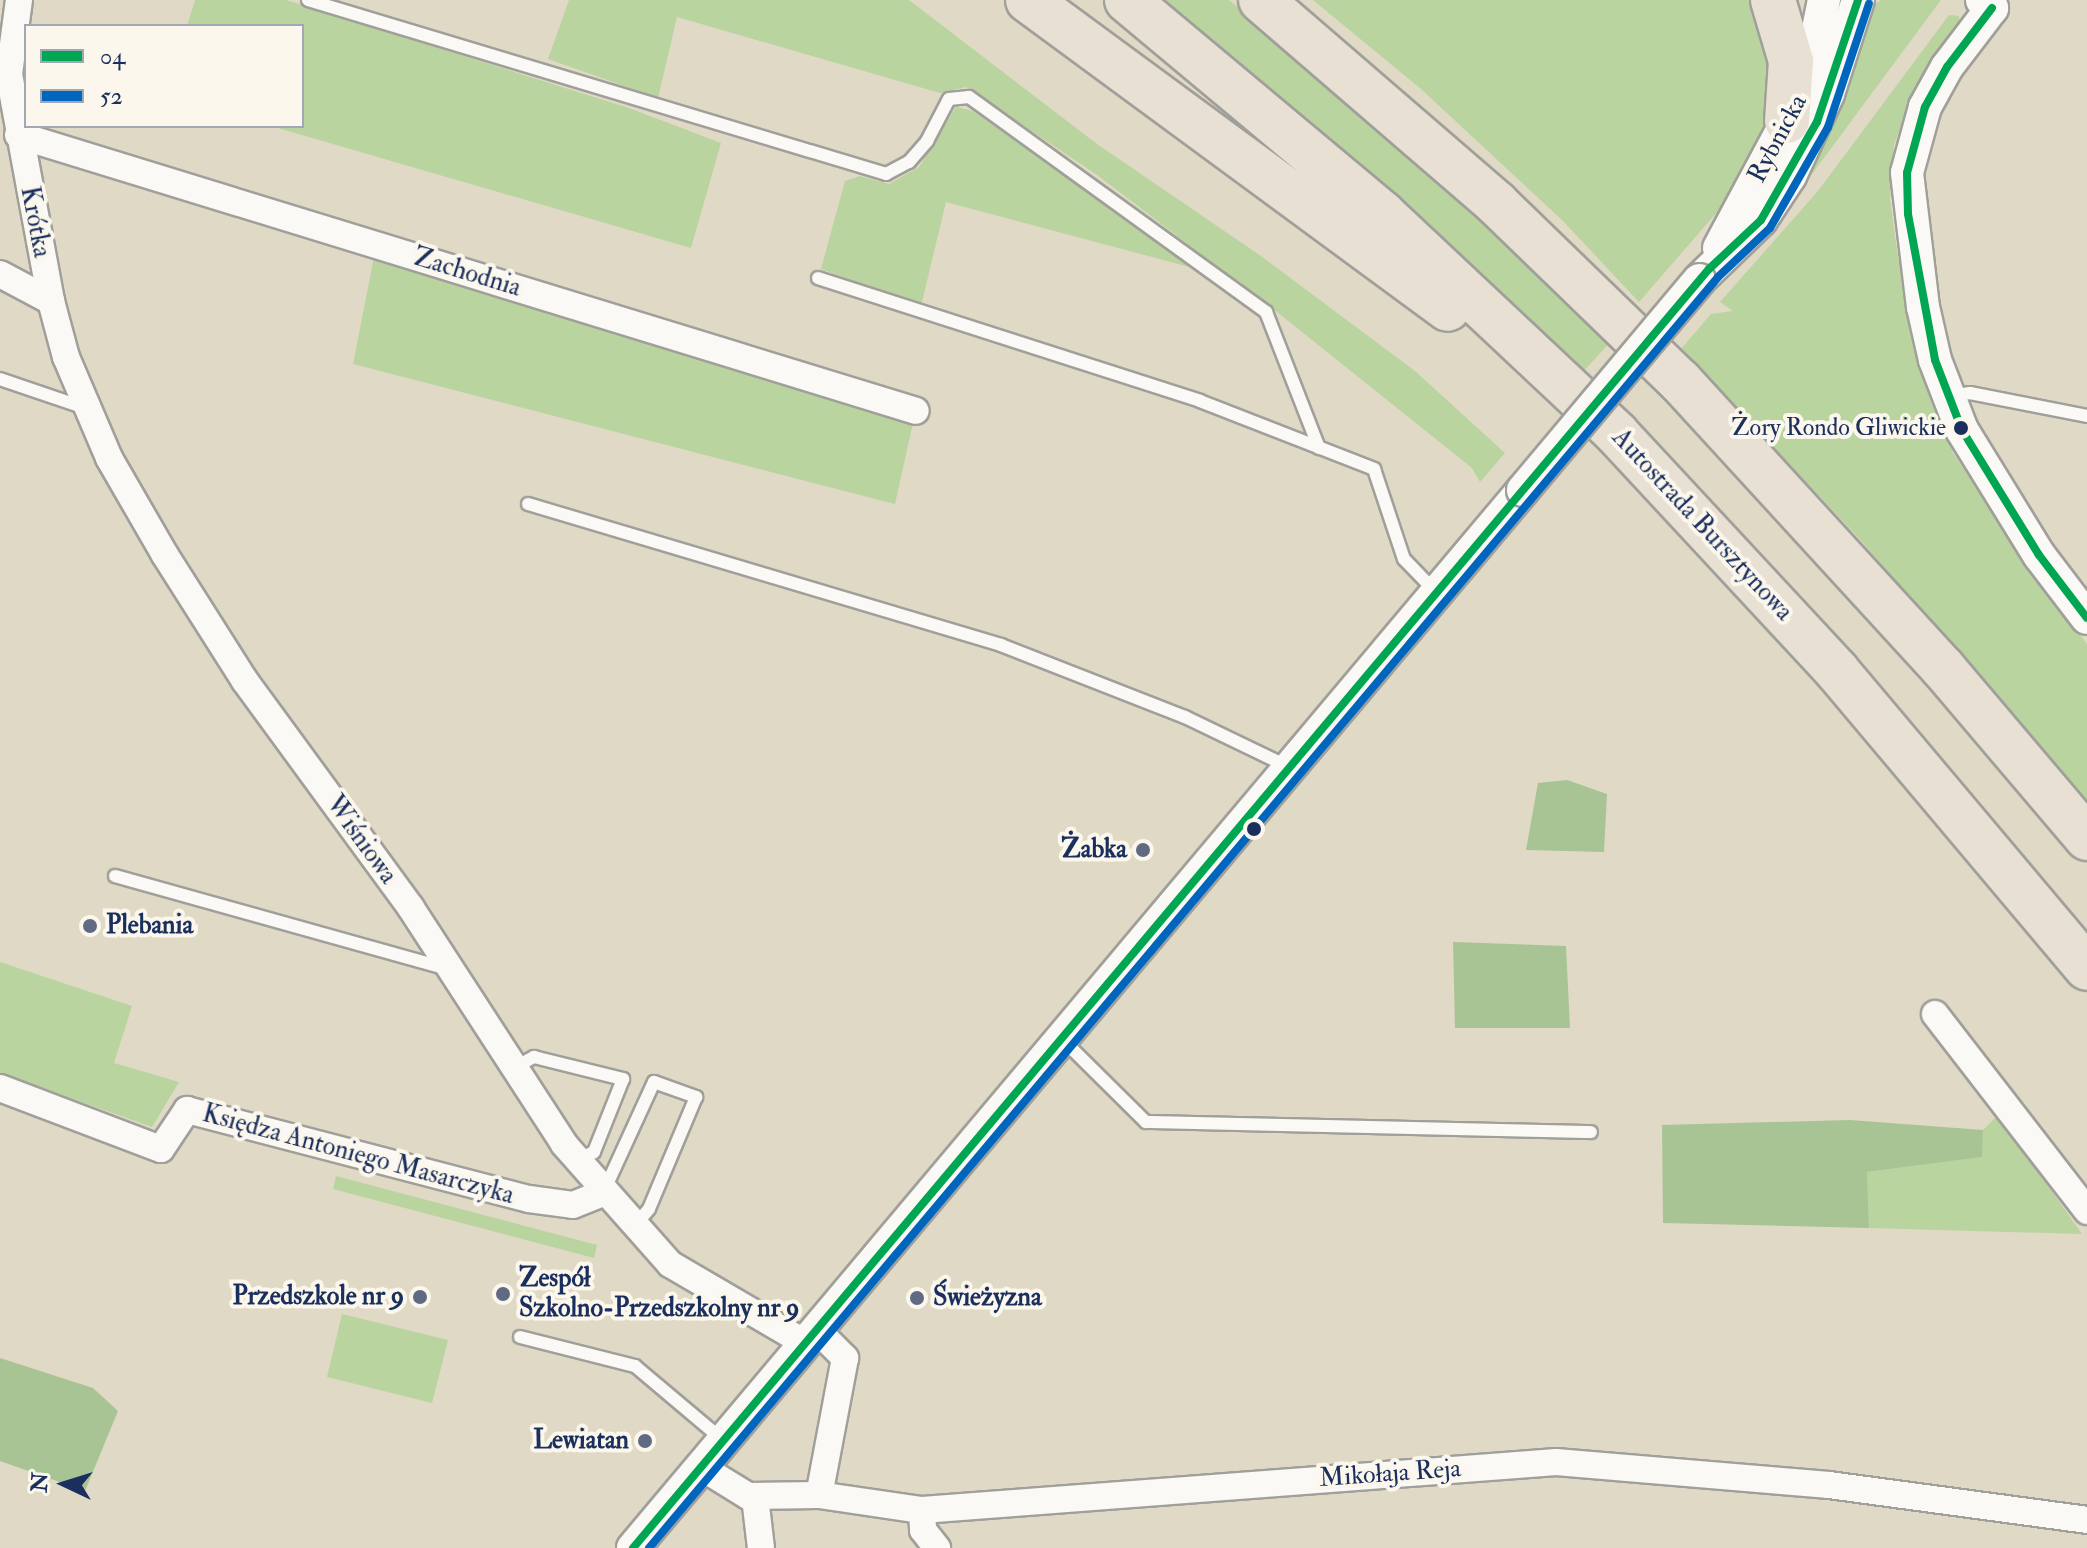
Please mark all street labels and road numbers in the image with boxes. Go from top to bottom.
street label: Rybnicka [1742,89,1814,189]
street label: Krótka [13,184,57,260]
street label: Zachodnia [410,242,524,304]
street label: Autostrada Bursztynowa [1605,423,1799,627]
street label: Wiśniowa [319,790,403,890]
street label: Księdza Antoniego Masarczyka [199,1098,517,1212]
street label: Mikołaja Reja [1318,1453,1462,1495]

